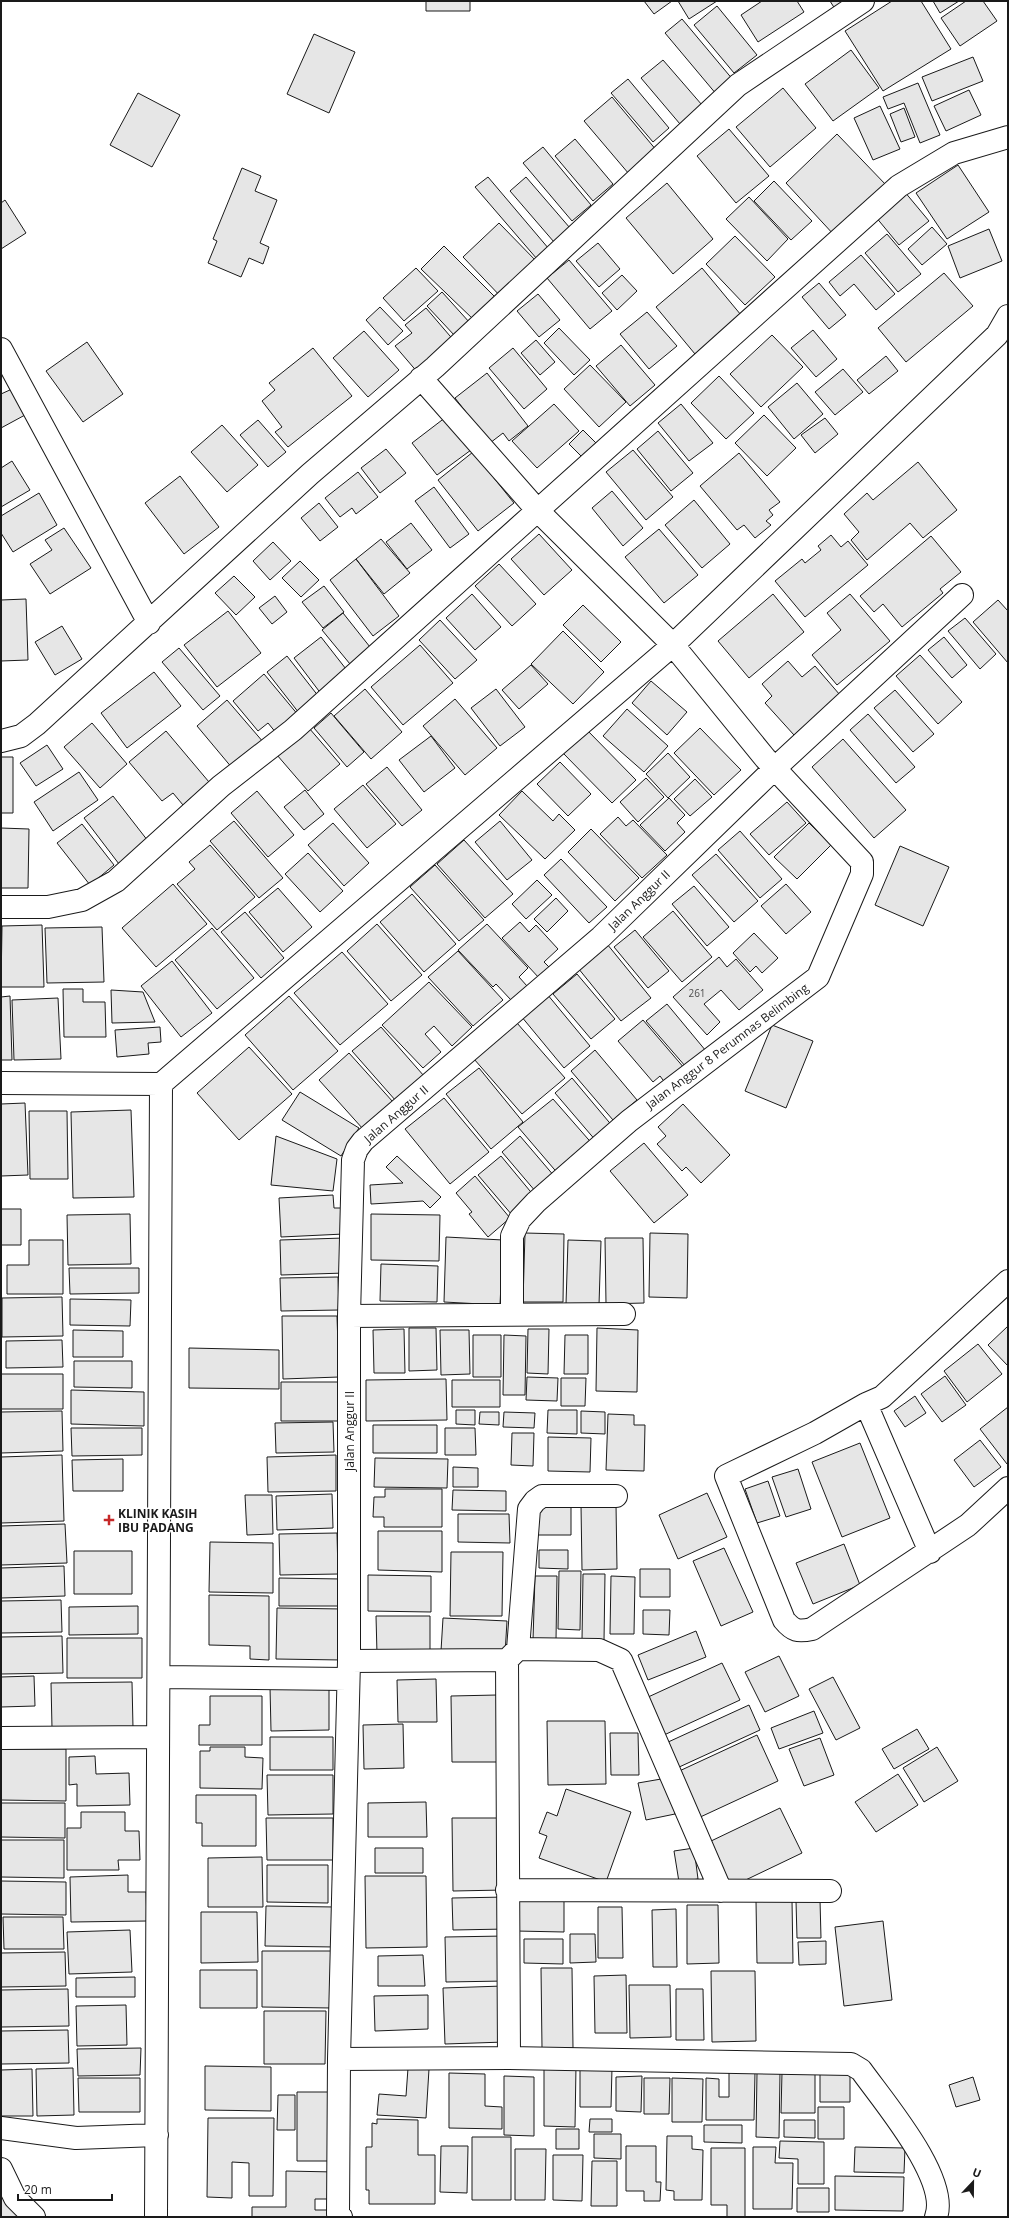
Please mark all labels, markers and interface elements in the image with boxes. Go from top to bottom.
street label: Jalan Anggur II [604,866,674,935]
street label: Jalan Anggur 8 Perumnas Belimbing [641,979,812,1113]
house number: 261 [688,986,706,1000]
street label: Jalan Anggur II [359,1081,432,1147]
street label: Jalan Anggur II [341,1391,358,1472]
place label: KLINIK KASIH IBU PADANG [118,1505,198,1536]
marker: KLINIK KASIH IBU PADANG [103,1514,115,1526]
north arrow [953,2162,993,2202]
text: U [970,2164,984,2181]
scale bar [18,2176,112,2202]
text: 20 m [24,2181,52,2198]

